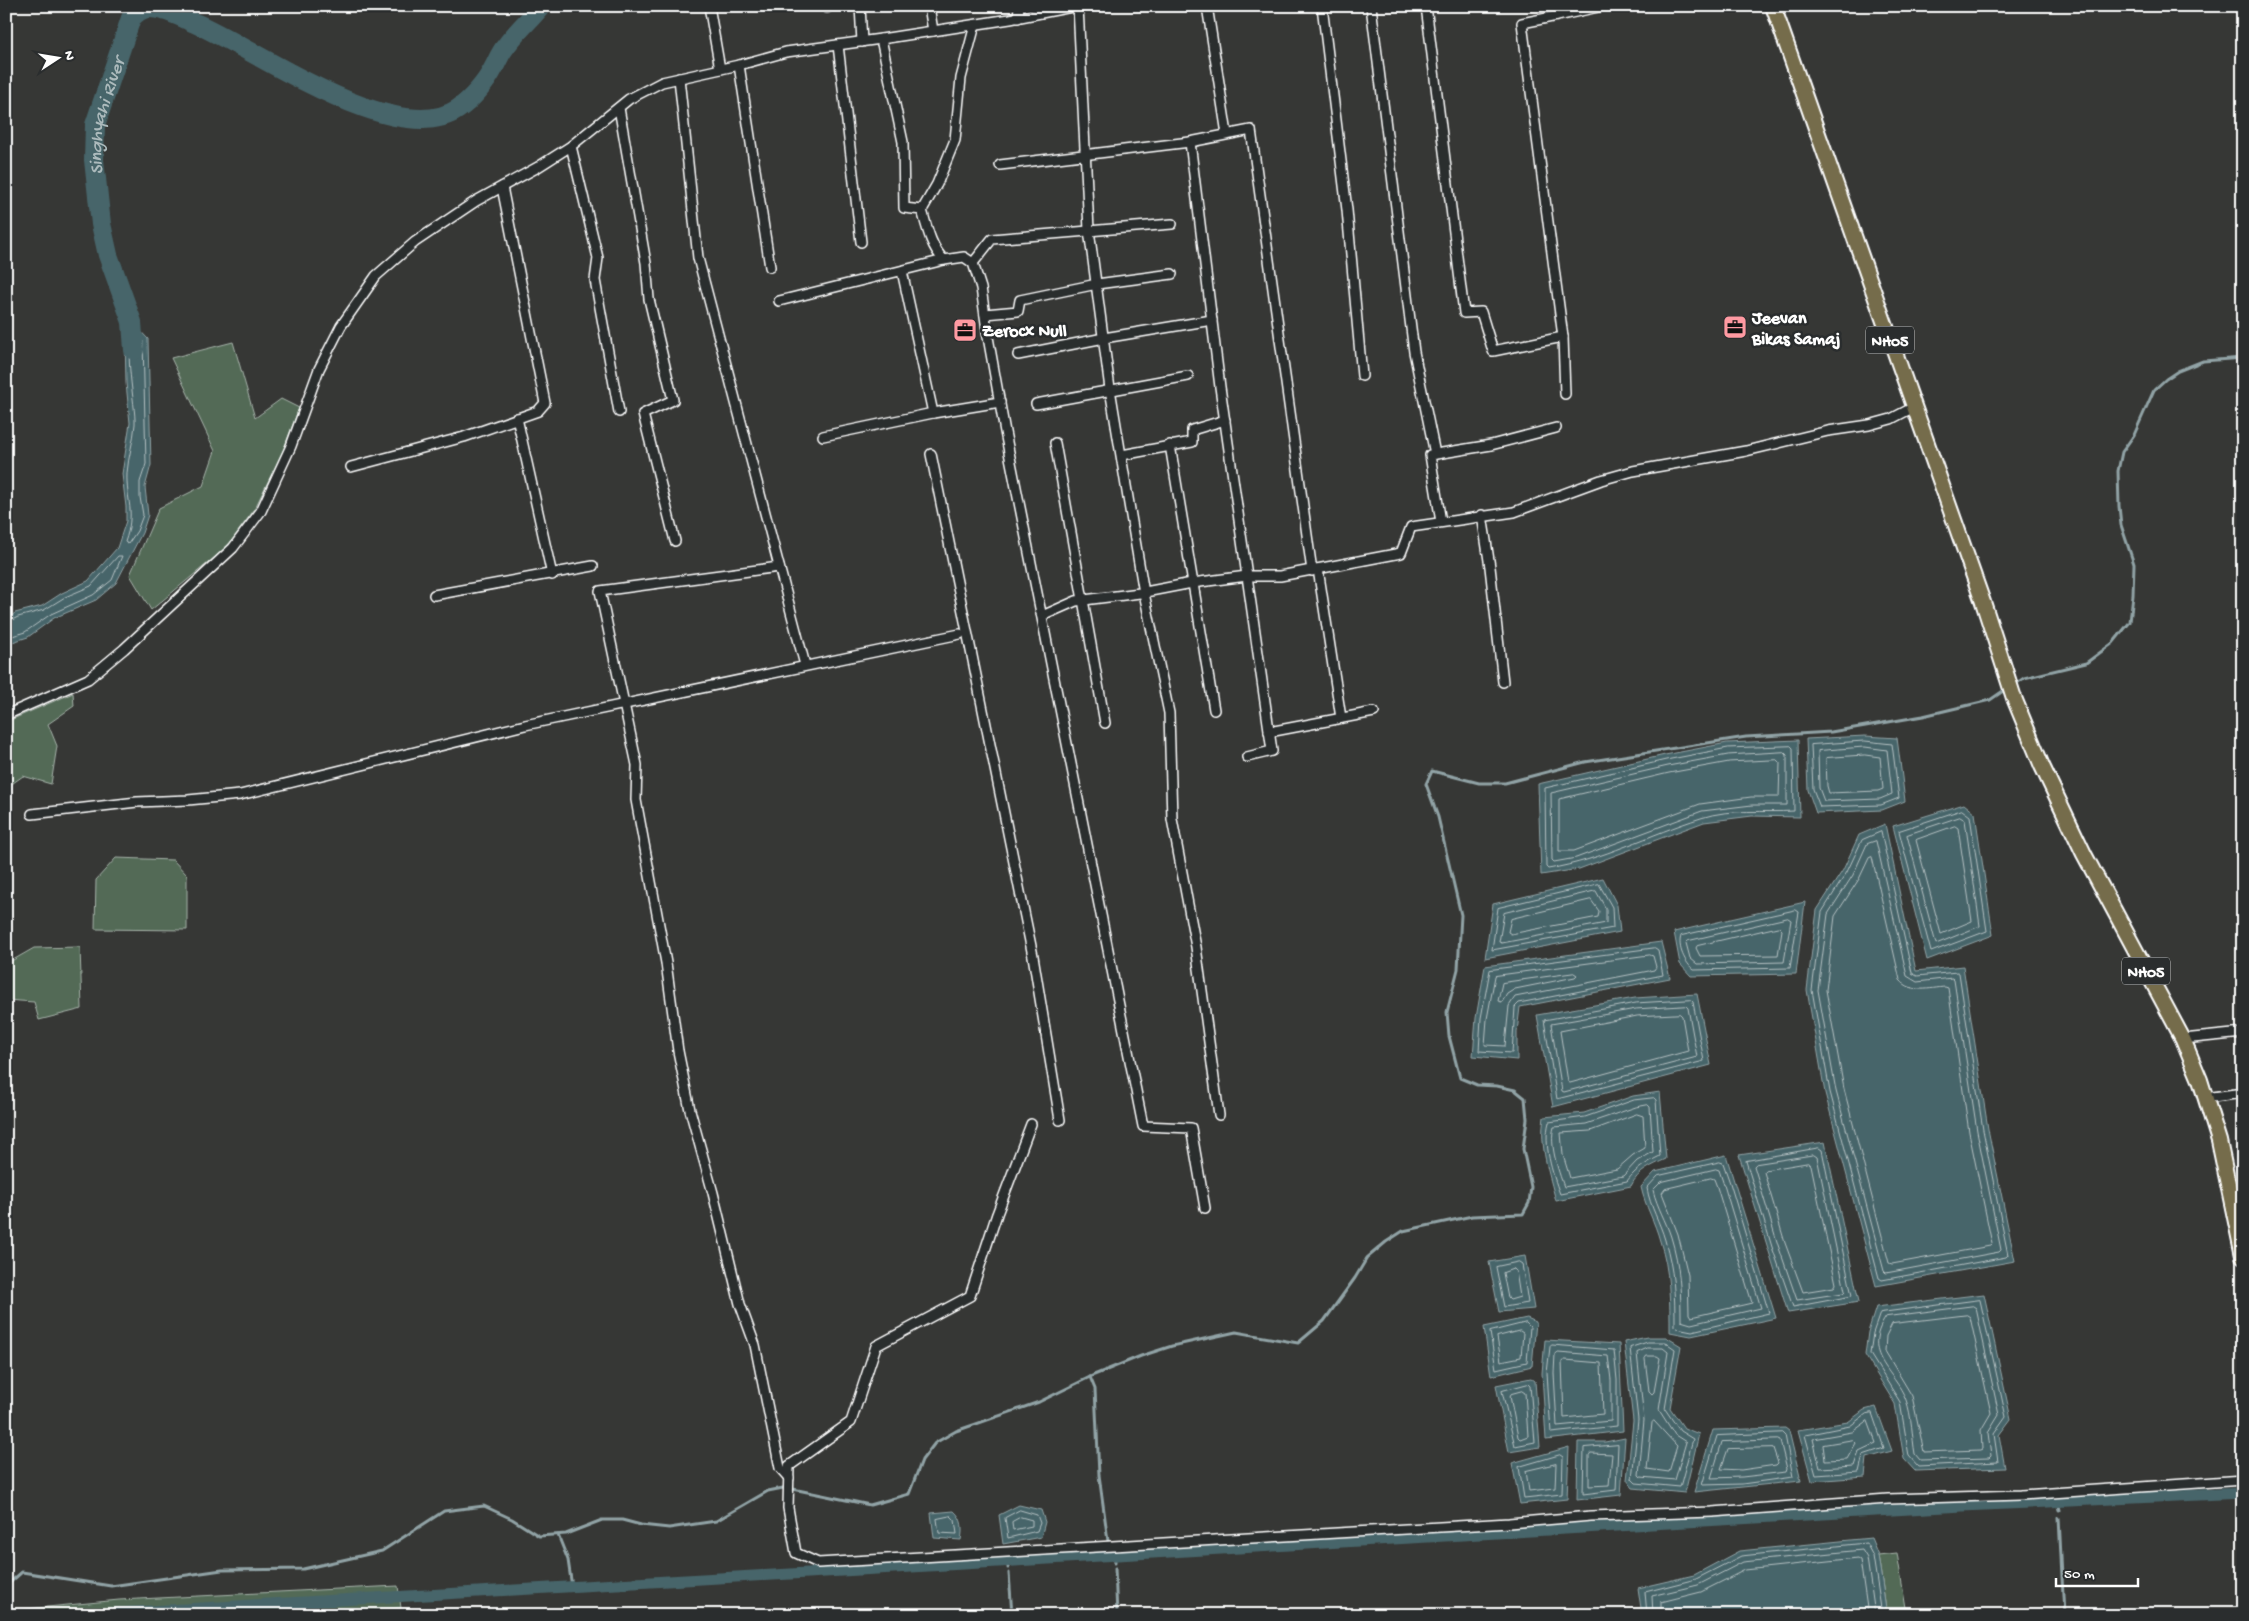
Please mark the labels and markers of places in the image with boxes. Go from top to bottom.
place label: Jeevan Bikas Samaj [1751,309,1840,351]
office icon: Jeevan Bikas Samaj [1722,314,1748,340]
office icon: Zerocx Null [952,317,978,343]
place label: Zerocx Null [982,322,1067,343]

